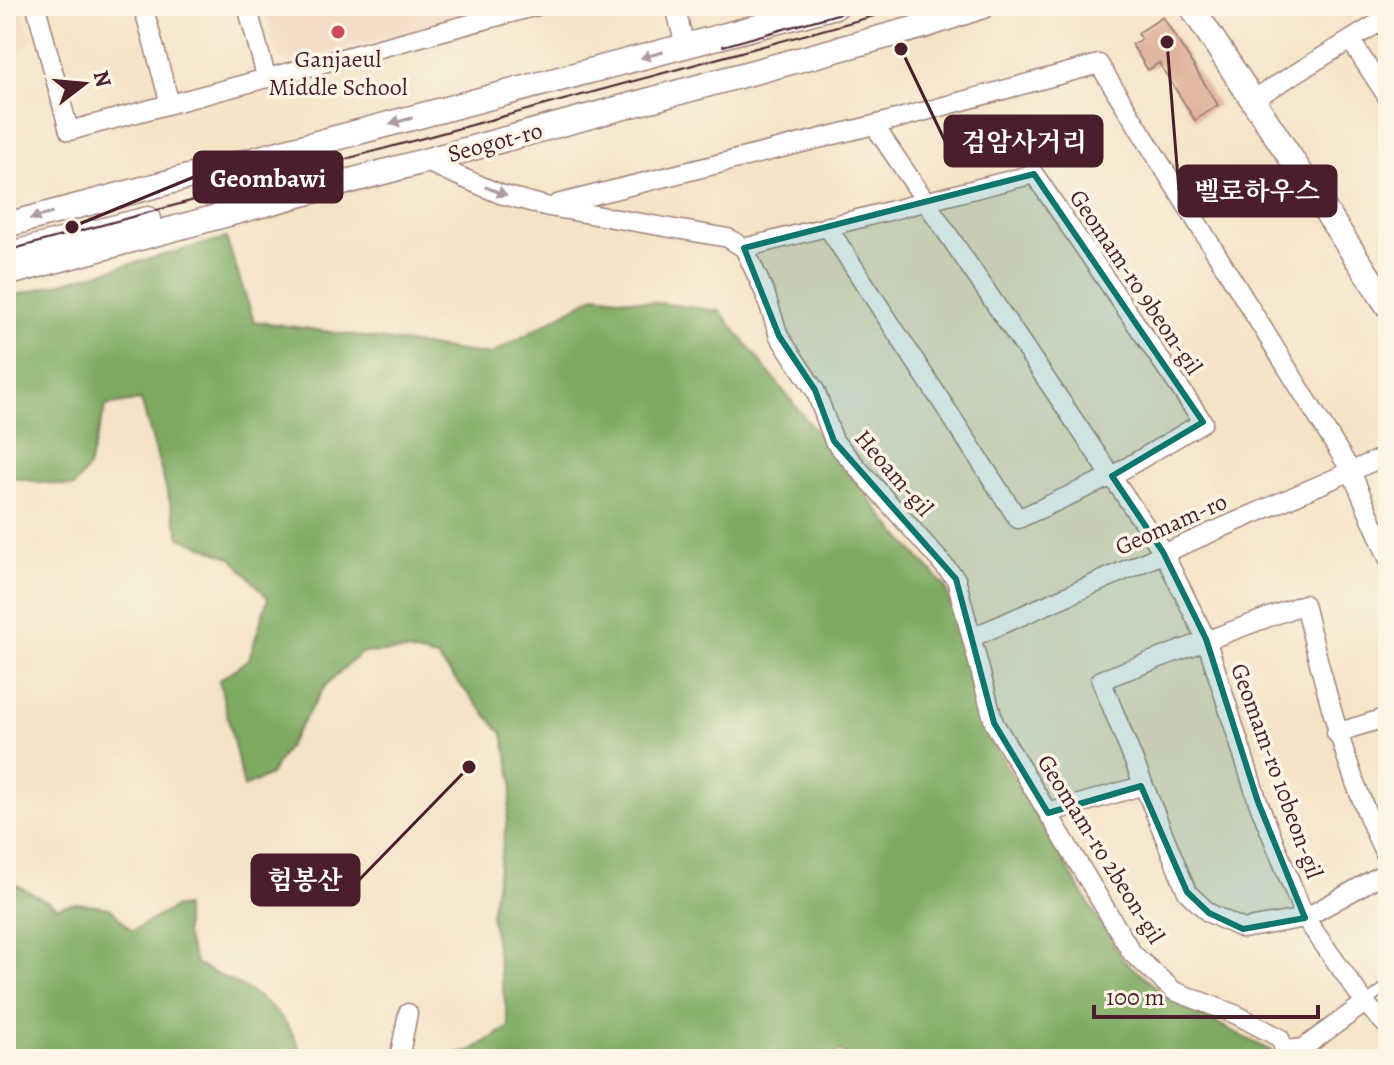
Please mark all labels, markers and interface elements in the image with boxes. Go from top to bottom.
marker: Ganjaeul Middle School [329,23,347,41]
place label: Ganjaeul Middle School [269,43,408,103]
north arrow [44,44,124,124]
one-way arrow [640,49,665,61]
text: N [86,67,119,91]
street label: Seogot-ro [444,114,546,170]
one-way arrow [388,115,413,128]
callout: 검암사거리 [945,116,1102,166]
text: 검암사거리 [961,125,1087,160]
callout: Geombawi [194,152,342,202]
text: Geombawi [210,161,326,196]
callout: 벨로하우스 [1179,166,1336,216]
text: 벨로하우스 [1194,174,1320,209]
street label: Geomam-ro 9beon-gil [1062,183,1210,381]
one-way arrow [484,185,508,198]
one-way arrow [29,210,54,222]
street label: Heoam-gil [847,423,941,523]
street label: Geomam-ro [1110,485,1232,563]
street label: Geomam-ro 10beon-gil [1223,659,1331,883]
street label: Geomam-ro 2beon-gil [1030,748,1172,950]
callout: 험봉산 [252,855,359,905]
text: 험봉산 [267,863,343,898]
scale bar [1094,969,1318,1019]
text: 100 m [1106,981,1165,1013]

